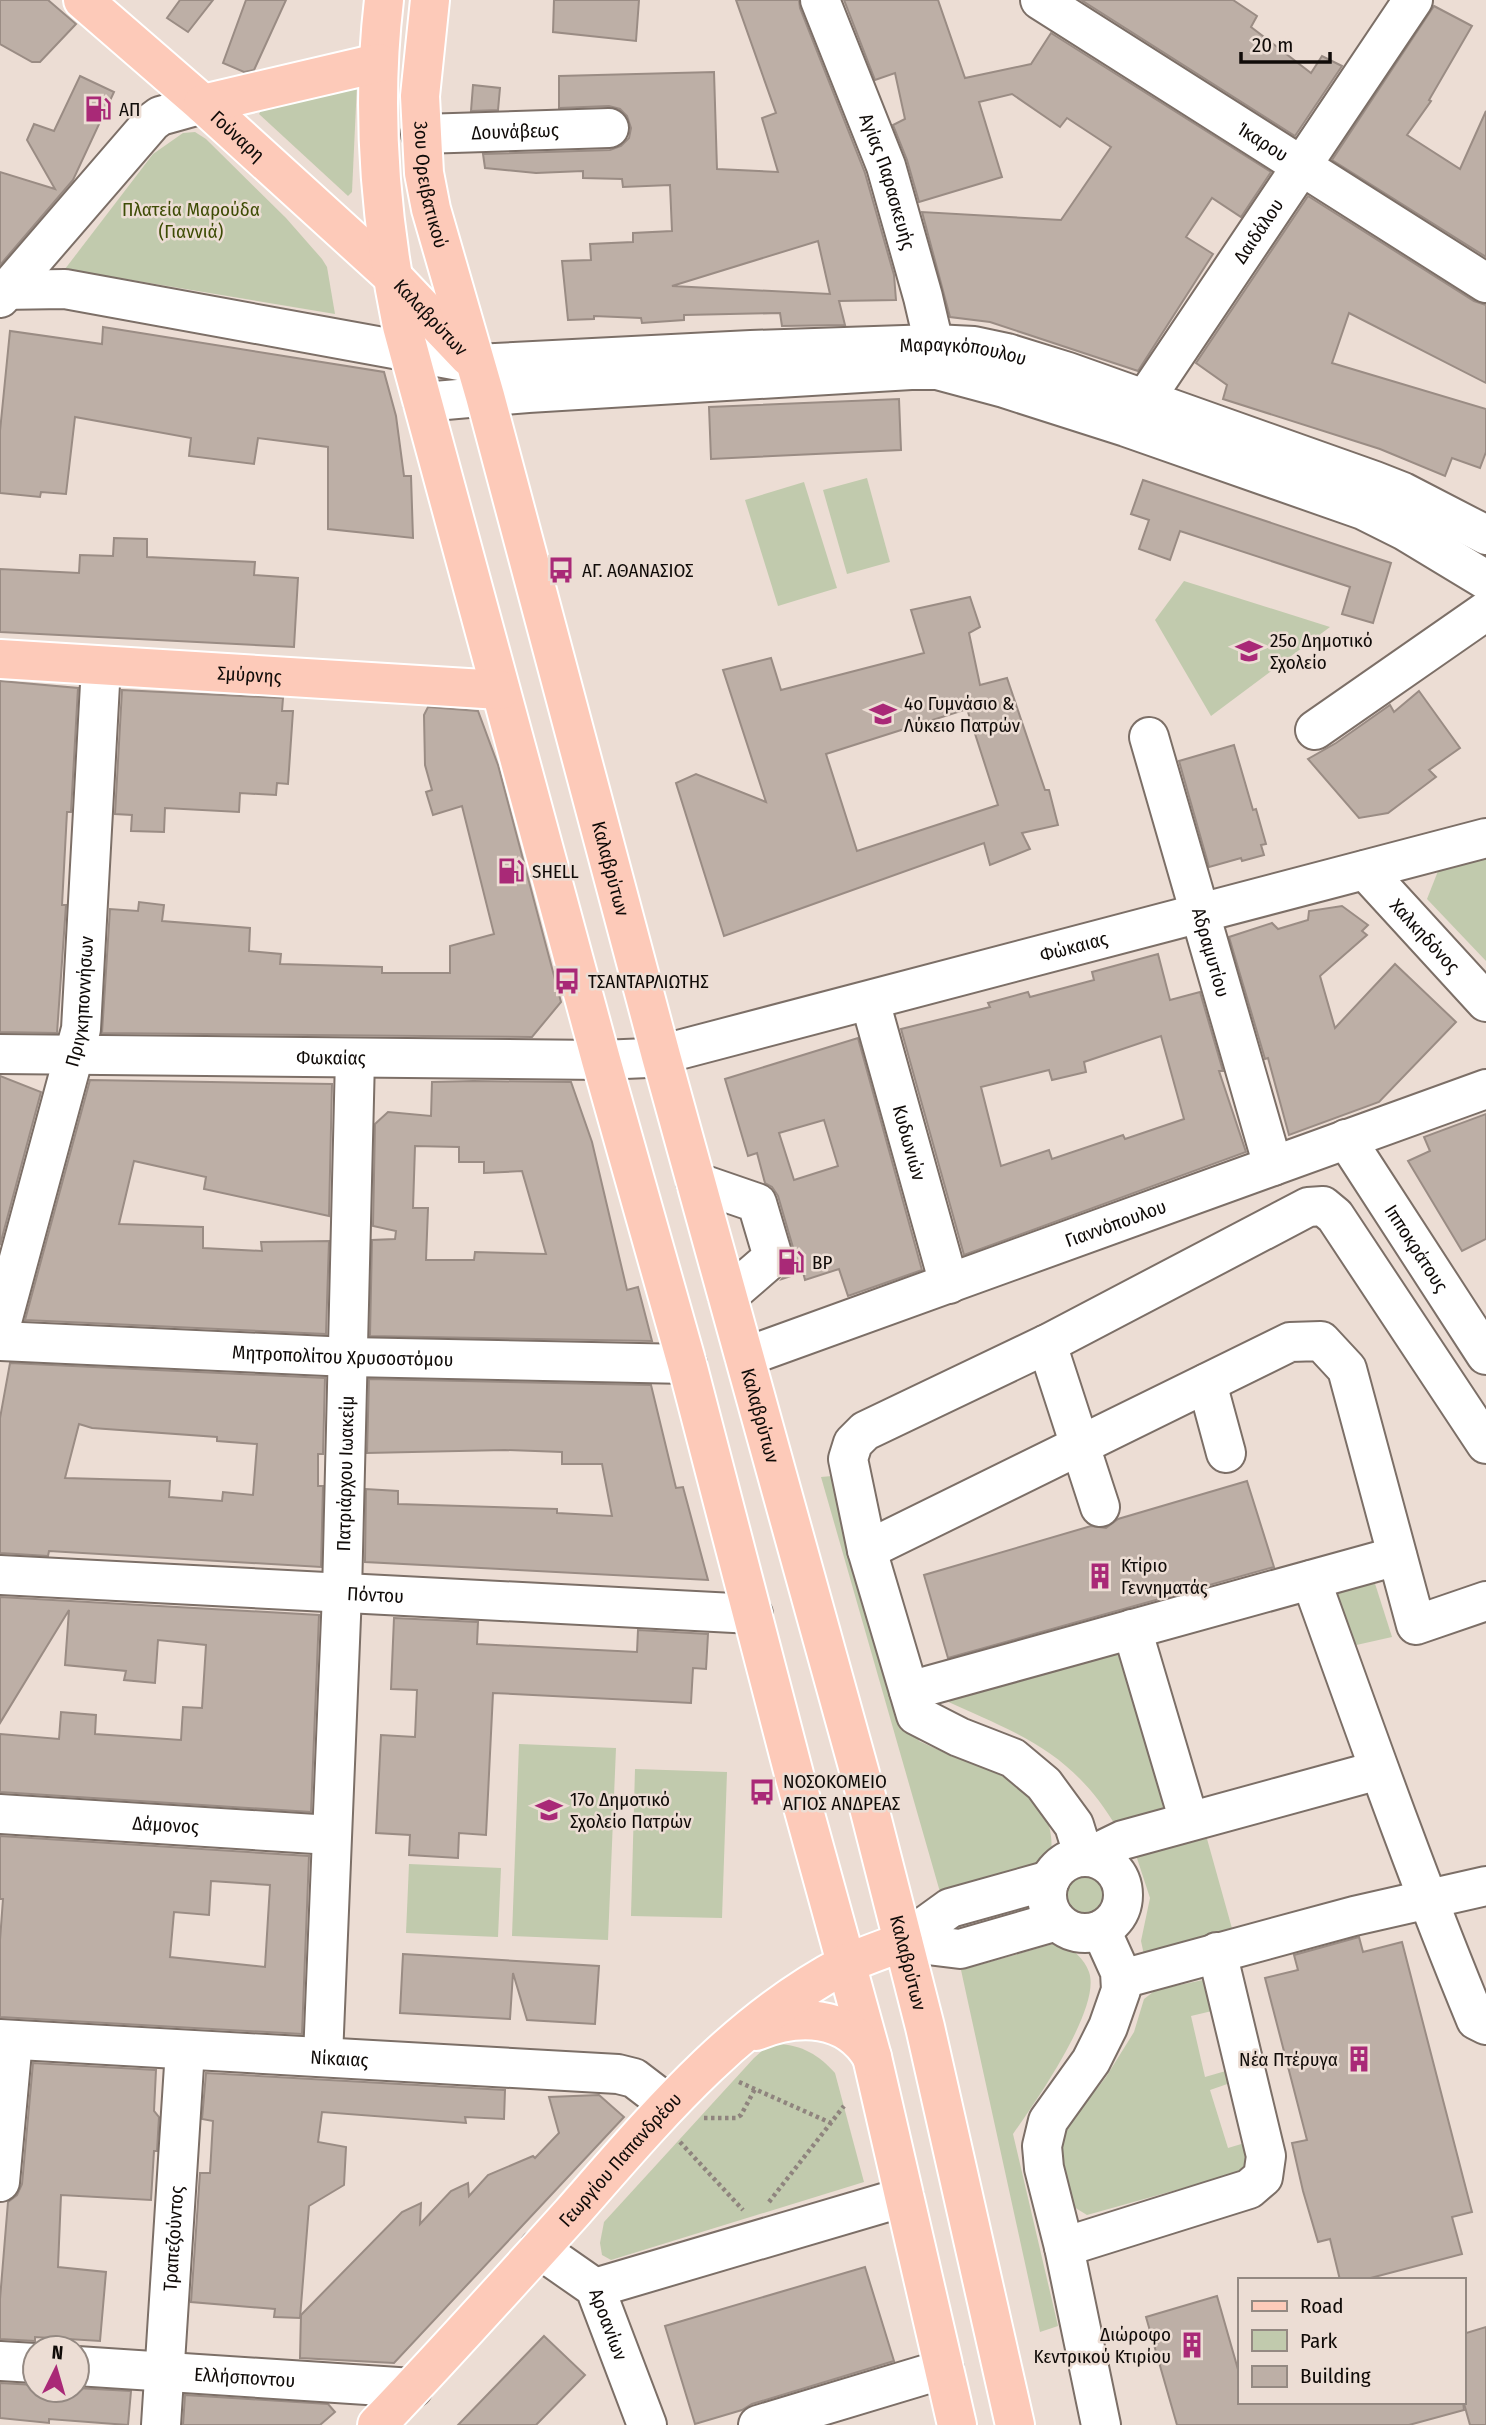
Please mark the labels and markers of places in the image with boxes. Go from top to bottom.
fuel station icon: ΑΠ [83,94,113,124]
place label: ΑΠ [119,98,140,121]
bus stop icon: ΑΓ. ΑΘΑΝΑΣΙΟΣ [546,555,576,585]
place label: ΑΓ. ΑΘΑΝΑΣΙΟΣ [582,559,694,582]
place label: 25ο Δημοτικό Σχολείο [1270,629,1373,674]
school or university icon: 25ο Δημοτικό Σχολείο [1234,636,1264,666]
place label: 4ο Γυμνάσιο & Λύκειο Πατρών [904,692,1021,737]
school or university icon: 4ο Γυμνάσιο & Λύκειο Πατρών [868,699,898,729]
fuel station icon: SHELL [496,856,526,886]
place label: SHELL [532,860,579,883]
bus stop icon: ΤΣΑΝΤΑΡΛΙΩΤΗΣ [552,966,582,996]
place label: ΤΣΑΝΤΑΡΛΙΩΤΗΣ [588,970,709,993]
fuel station icon: BP [776,1247,806,1277]
place label: BP [812,1251,832,1274]
place label: Κτίριο Γεννηματάς [1121,1554,1208,1599]
building icon: Κτίριο Γεννηματάς [1085,1561,1115,1591]
place label: ΝΟΣΟΚΟΜΕΙΟ ΑΓΙΟΣ ΑΝΔΡΕΑΣ [783,1770,900,1815]
bus stop icon: ΝΟΣΟΚΟΜΕΙΟ ΑΓΙΟΣ ΑΝΔΡΕΑΣ [747,1777,777,1807]
place label: 17ο Δημοτικό Σχολείο Πατρών [570,1788,692,1833]
school or university icon: 17ο Δημοτικό Σχολείο Πατρών [534,1795,564,1825]
building icon: Νέα Πτέρυγα [1344,2044,1374,2074]
place label: Νέα Πτέρυγα [1239,2048,1338,2071]
place label: Διώροφο Κεντρικού Κτιρίου [1033,2323,1171,2368]
building icon: Διώροφο Κεντρικού Κτιρίου [1177,2330,1207,2360]

